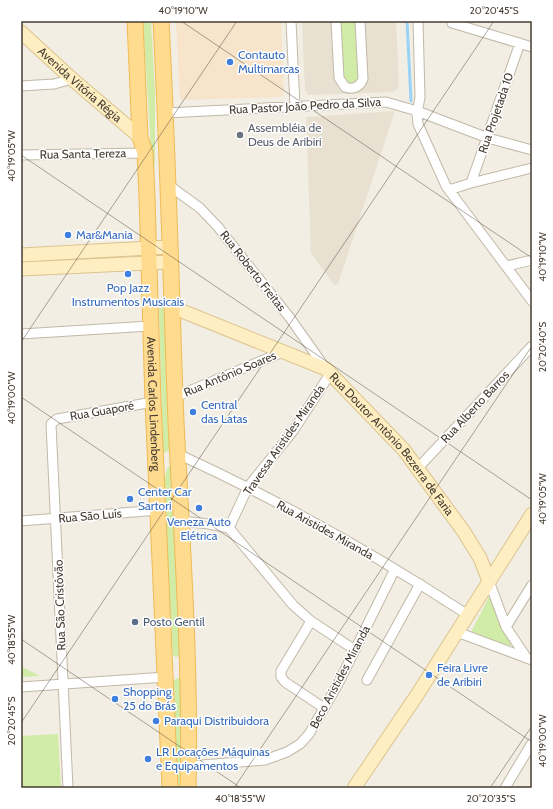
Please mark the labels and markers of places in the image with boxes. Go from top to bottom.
place label: Contauto Multimarcas [238,47,299,76]
marker: Contauto Multimarcas [225,57,235,67]
place label: Assembléia de Deus de Aribiri [248,120,322,149]
marker: Assembléia de Deus de Aribiri [235,130,245,140]
place label: Mar&Mania [76,227,133,242]
marker: Mar&Mania [63,230,73,240]
marker: Pop Jazz Instrumentos Musicais [123,269,133,279]
place label: Pop Jazz Instrumentos Musicais [72,280,184,309]
place label: Central das Latas [201,397,248,426]
marker: Central das Latas [188,407,198,417]
place label: Center Car Sartori [138,484,192,513]
marker: Center Car Sartori [125,494,135,504]
marker: Veneza Auto Elétrica [194,503,204,513]
place label: Veneza Auto Elétrica [167,514,231,543]
place label: Posto Gentil [143,614,205,629]
marker: Posto Gentil [130,617,140,627]
place label: Feira Livre de Aribiri [437,660,488,689]
marker: Feira Livre de Aribiri [424,670,434,680]
place label: Shopping 25 do Brás [123,684,176,713]
marker: Shopping 25 do Brás [110,694,120,704]
place label: Paraqui Distribuidora [164,713,269,728]
marker: Paraqui Distribuidora [151,716,161,726]
place label: LR Locações Máquinas e Equipamentos [156,744,270,773]
marker: LR Locações Máquinas e Equipamentos [143,754,153,764]

